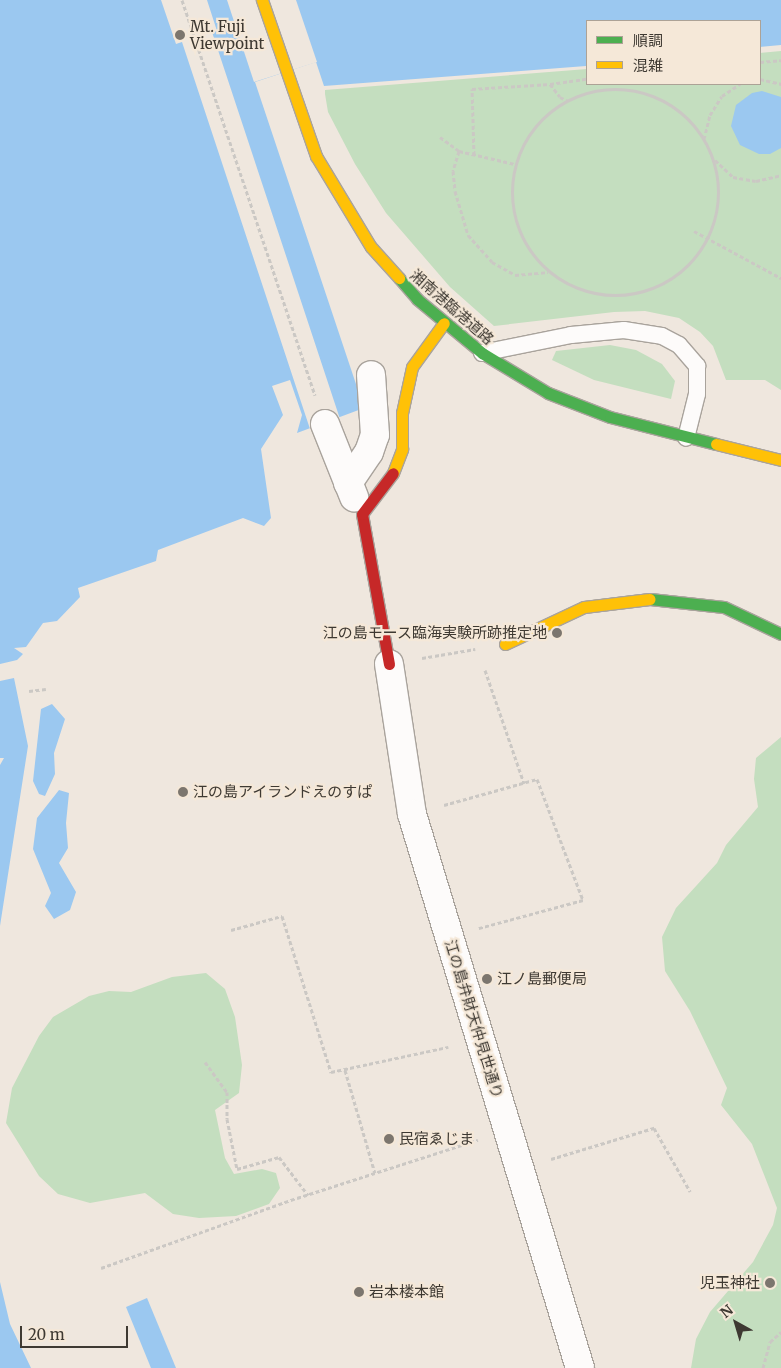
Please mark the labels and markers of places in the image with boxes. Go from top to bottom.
place label: Mt. Fuji Viewpoint [190,17,264,52]
marker: Mt. Fuji Viewpoint [174,29,186,41]
place label: 江の島モース臨海実験所跡推定地 [322,624,547,642]
marker: 江の島モース臨海実験所跡推定地 [551,627,563,639]
place label: 江の島アイランドえのすぱ [193,783,373,801]
marker: 江の島アイランドえのすぱ [177,786,189,798]
place label: 江ノ島郵便局 [497,970,587,988]
marker: 江ノ島郵便局 [481,973,493,985]
place label: 民宿ゑじま [399,1130,474,1148]
marker: 民宿ゑじま [383,1133,395,1145]
place label: 児玉神社 [700,1274,760,1292]
marker: 児玉神社 [764,1277,776,1289]
place label: 岩本楼本館 [369,1283,444,1301]
marker: 岩本楼本館 [353,1286,365,1298]

